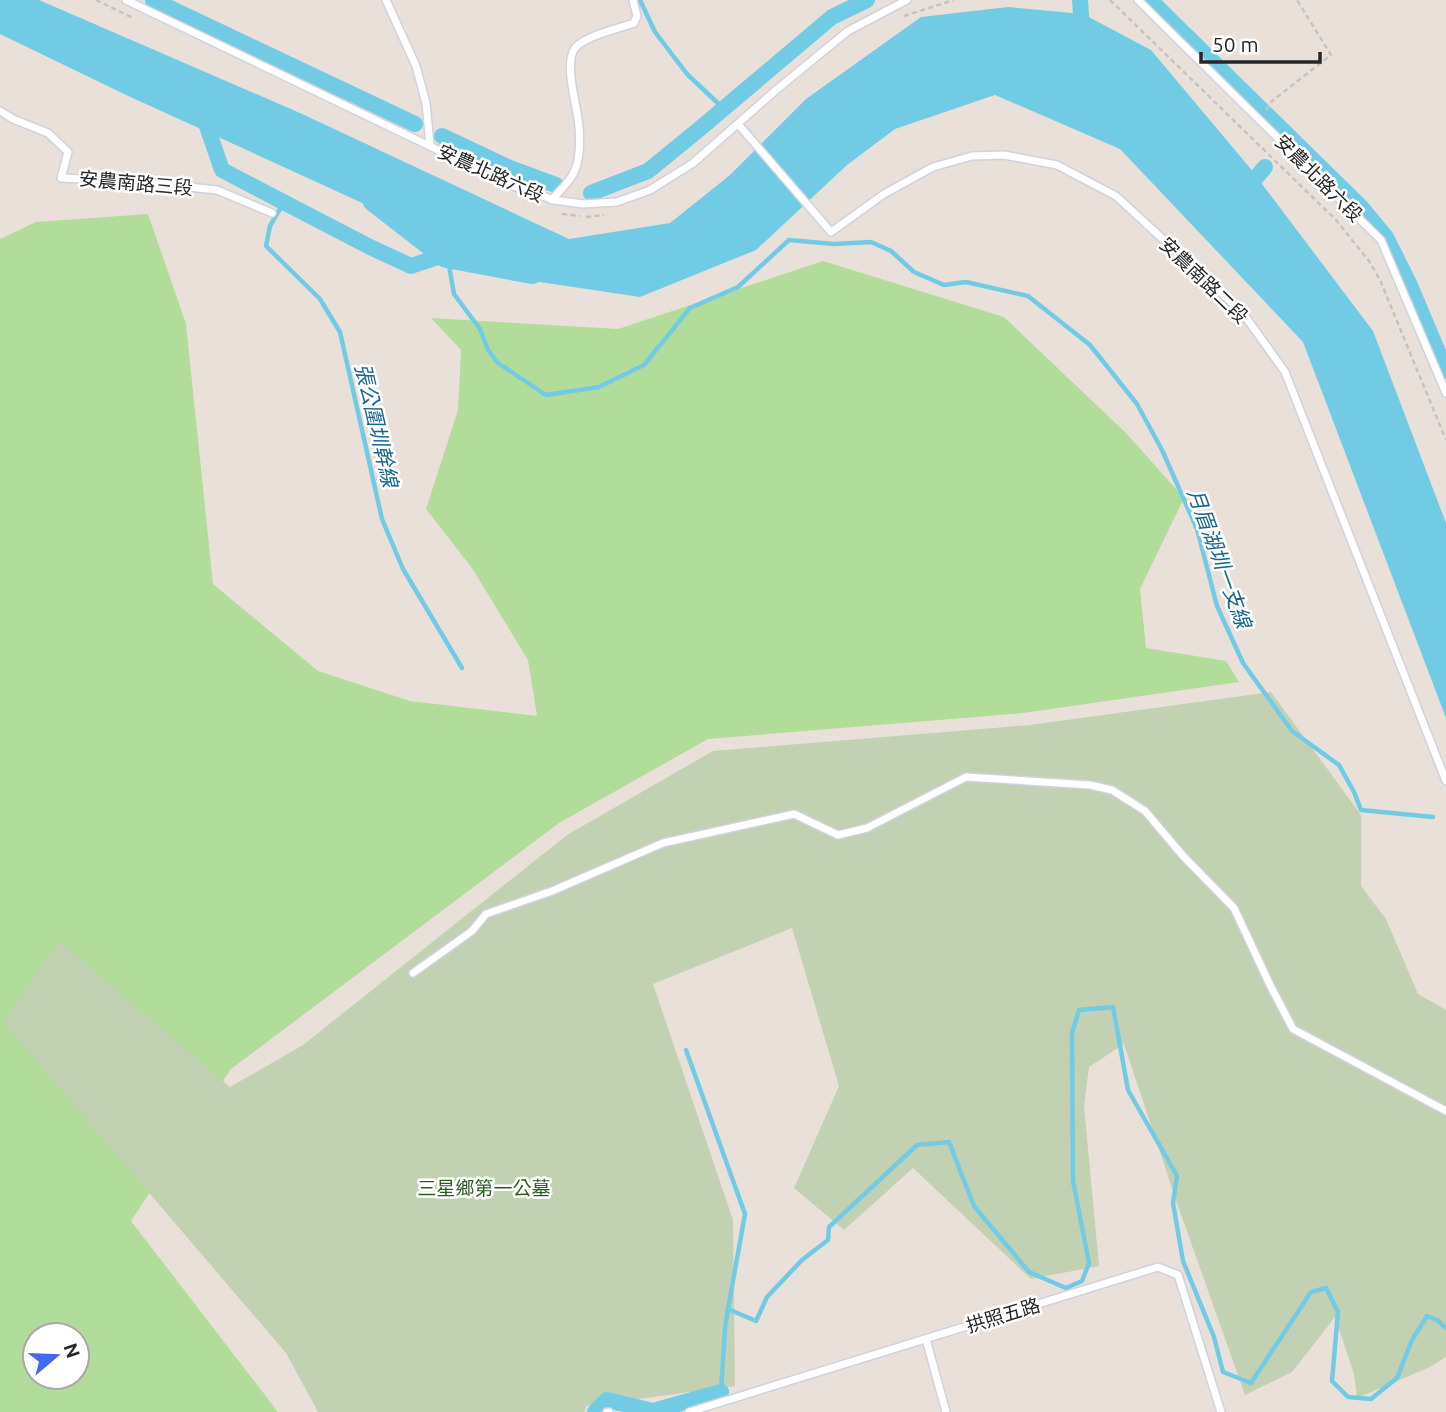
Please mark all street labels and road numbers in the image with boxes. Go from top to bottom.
street label: 安農北路六段 [1271,130,1367,226]
street label: 安農北路六段 [434,140,548,206]
street label: 安農南路三段 [78,167,194,199]
street label: 安農南路二段 [1155,232,1253,328]
street label: 拱照五路 [963,1293,1043,1337]

